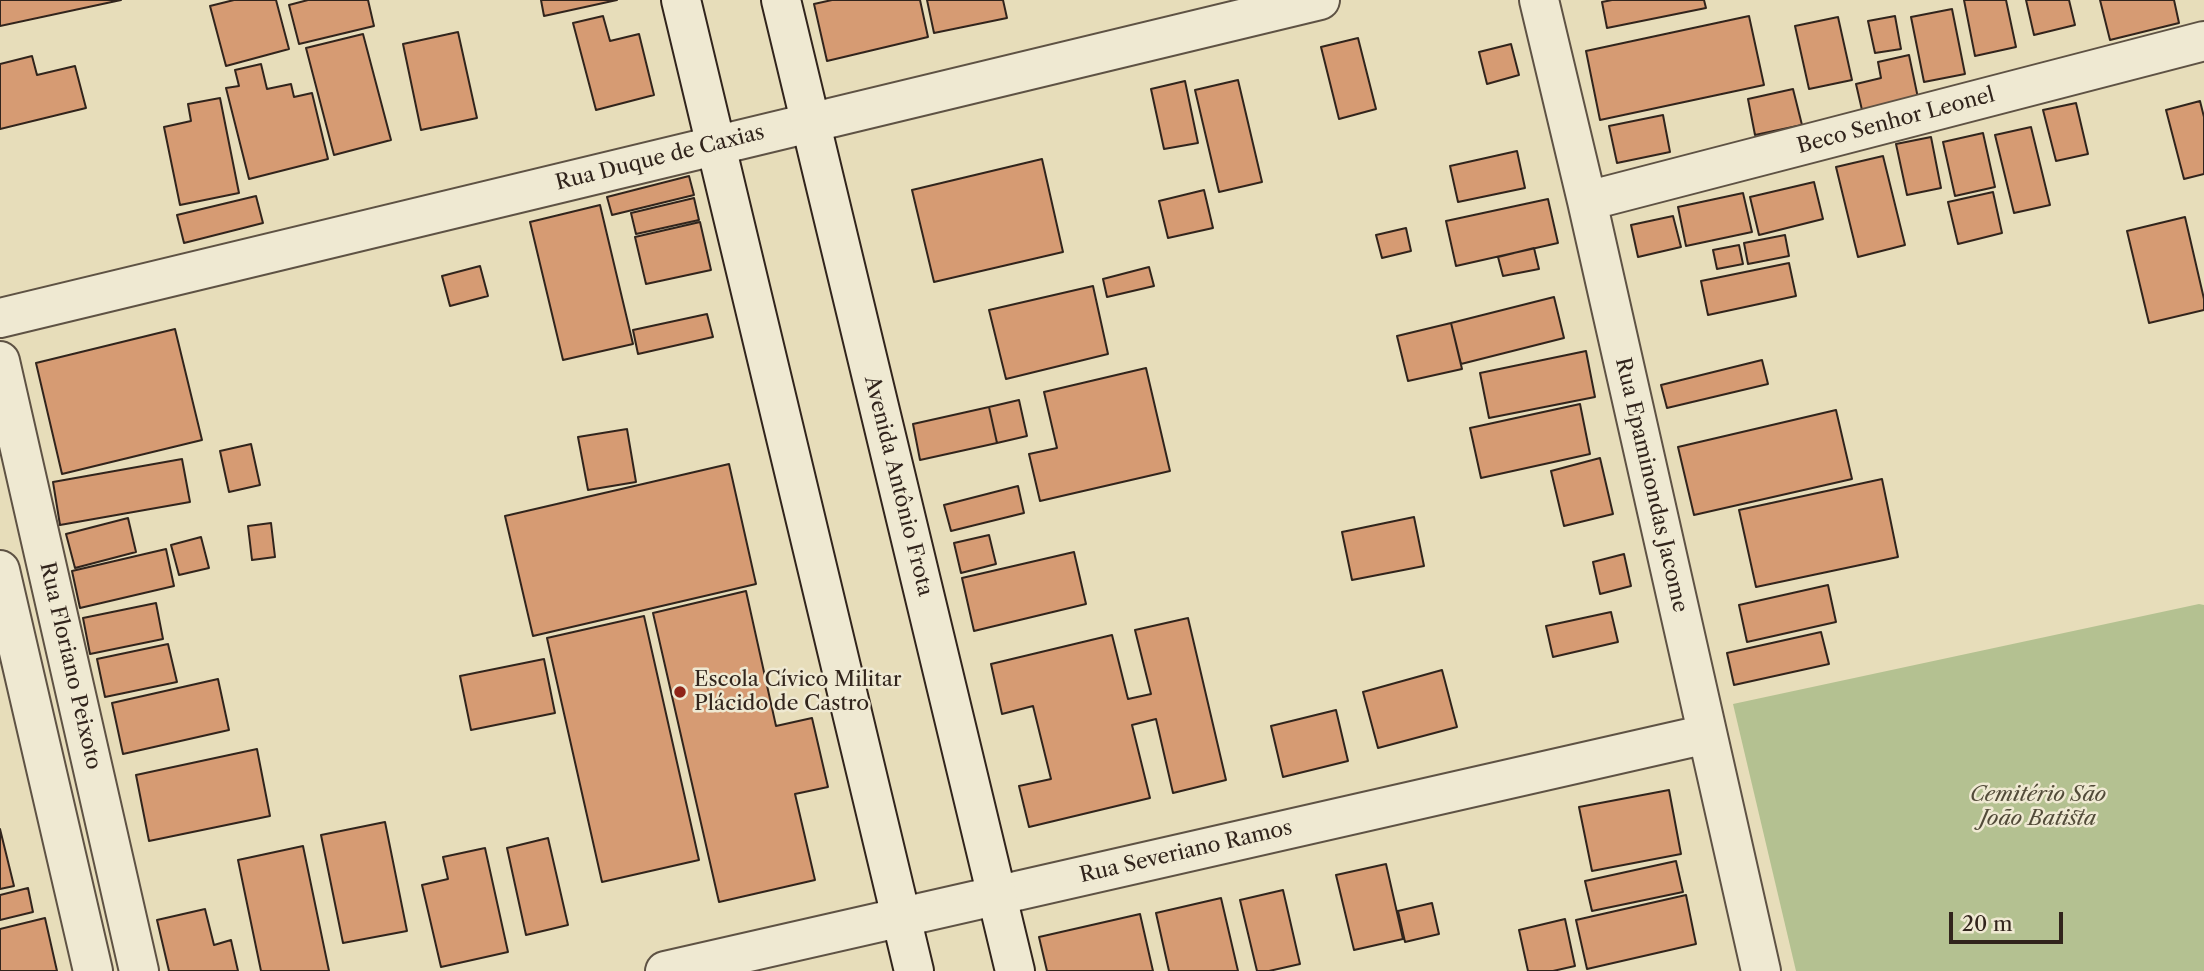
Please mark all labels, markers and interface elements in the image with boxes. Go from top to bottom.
street label: Beco Senhor Leonel [1795,83,1997,159]
street label: Rua Duque de Caxias [553,120,767,196]
street label: Rua Epaminondas Jacome [1609,355,1693,615]
street label: Avenida Antônio Frota [858,373,938,599]
street label: Rua Floriano Peixoto [34,560,106,772]
place label: Escola Cívico Militar Plácido de Castro [694,667,902,717]
marker: Escola Cívico Militar Plácido de Castro [672,684,688,700]
park label: Cemitério São João Batista [1970,782,2106,832]
street label: Rua Severiano Ramos [1077,815,1295,889]
scale bar [1952,898,2066,942]
text: 20 m [1962,911,2013,936]

